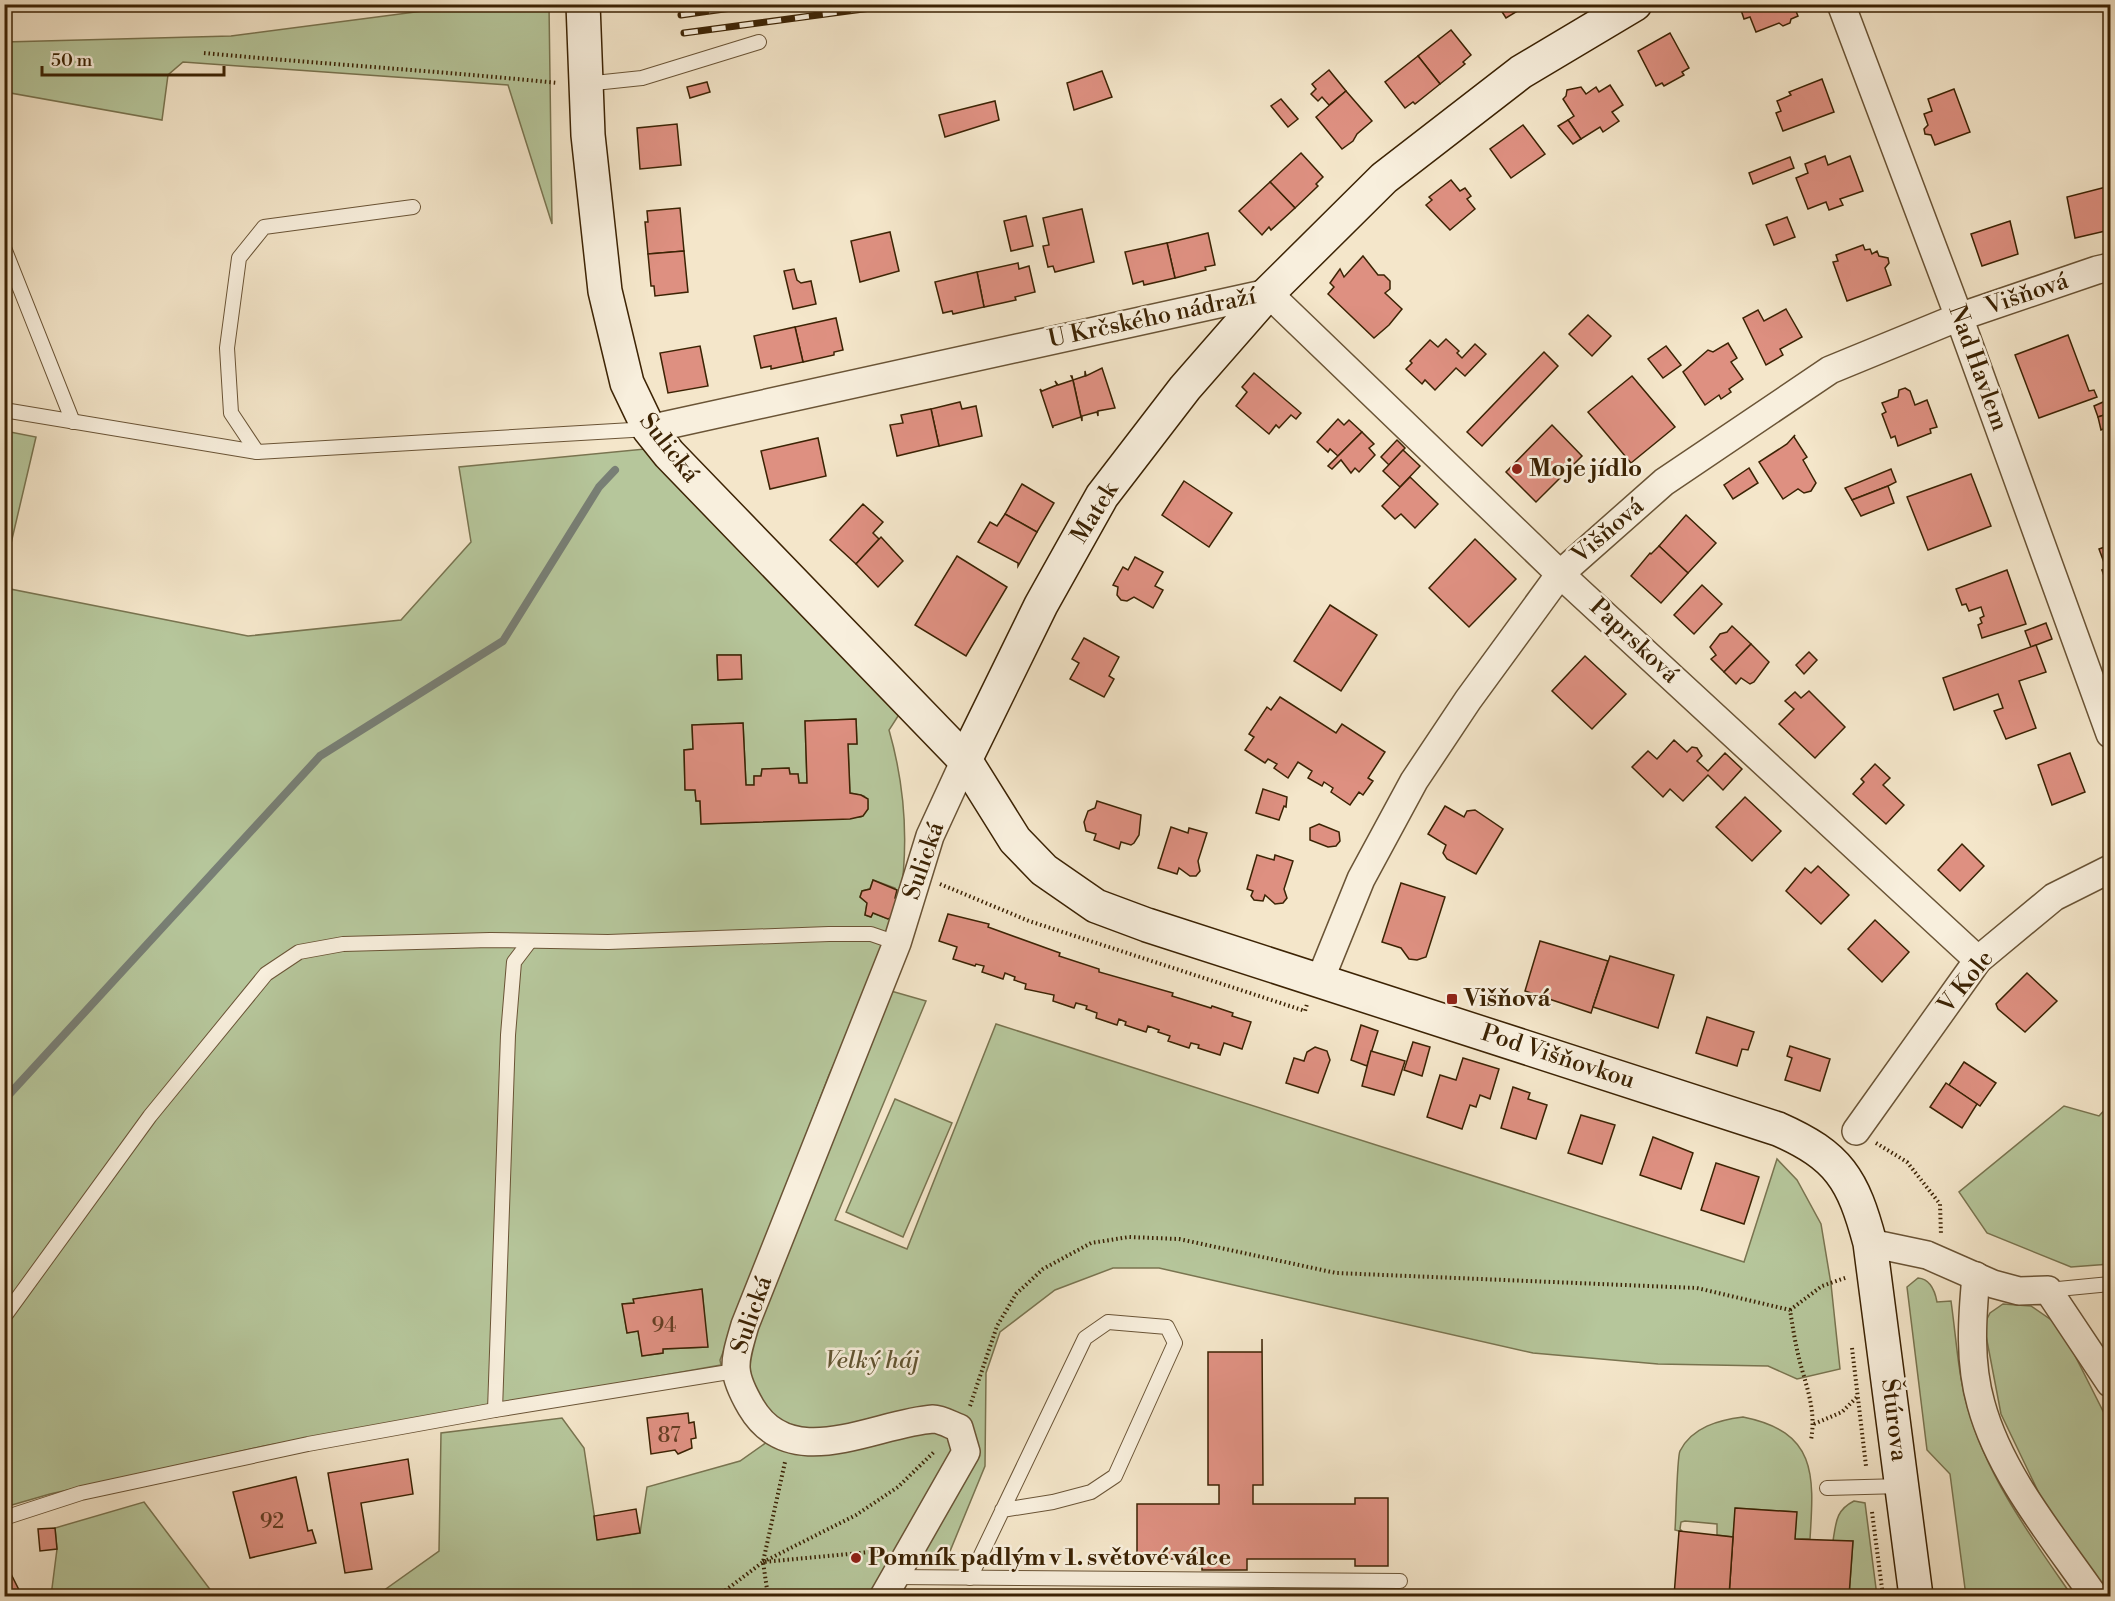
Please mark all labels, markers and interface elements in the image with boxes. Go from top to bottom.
scale bar [42,39,224,77]
text: 50 m [51,49,93,72]
street label: Višňová [1981,266,2073,322]
street label: U Krčského nádraží [1045,281,1260,355]
street label: Nad Havlem [1941,301,2015,435]
street label: Sulická [633,407,706,489]
place label: Moje jídlo [1529,454,1642,484]
marker: Moje jídlo [1510,462,1524,476]
street label: Matek [1065,476,1126,549]
street label: Višňová [1565,491,1651,571]
street label: Paprsková [1583,592,1686,691]
street label: Sulická [897,817,951,904]
street label: V Kole [1931,945,2000,1020]
place label: Višňová [1463,984,1551,1014]
marker: Višňová [1445,992,1459,1006]
street label: Pod Višňovkou [1477,1018,1639,1096]
street label: Sulická [725,1271,779,1358]
house number: 94 [651,1313,677,1339]
park label: Velký háj [825,1346,920,1376]
street label: Štúrova [1874,1377,1916,1464]
house number: 87 [657,1423,681,1449]
house number: 92 [260,1509,284,1535]
place label: Pomník padlým v 1. světové válce [868,1543,1231,1573]
marker: Pomník padlým v 1. světové válce [849,1551,863,1565]

